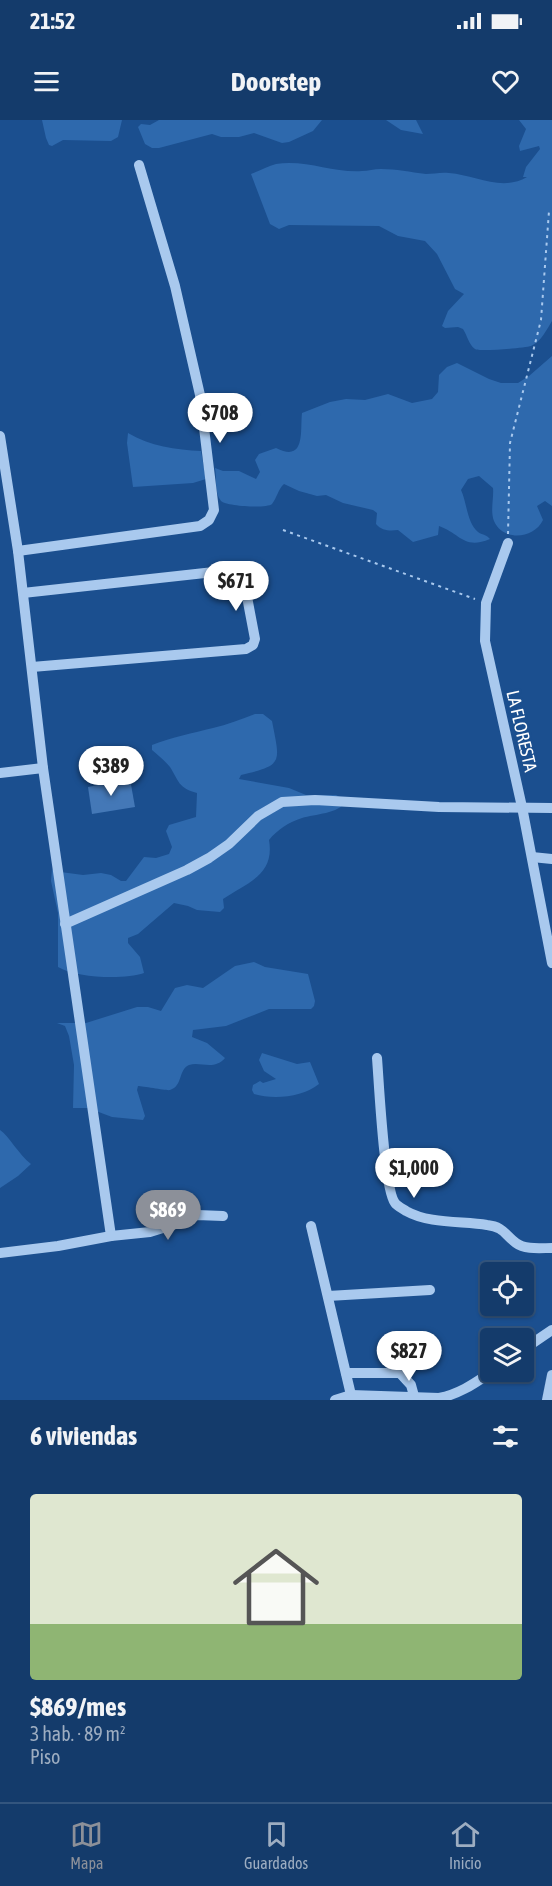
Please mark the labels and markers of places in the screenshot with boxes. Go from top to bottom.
pin: $708 [184,393,256,444]
pin: $671 [200,561,272,612]
pin: $389 [75,746,147,797]
pin: $1,000 [365,1148,463,1199]
pin: $869 [132,1190,204,1241]
pin: $827 [373,1331,445,1382]

